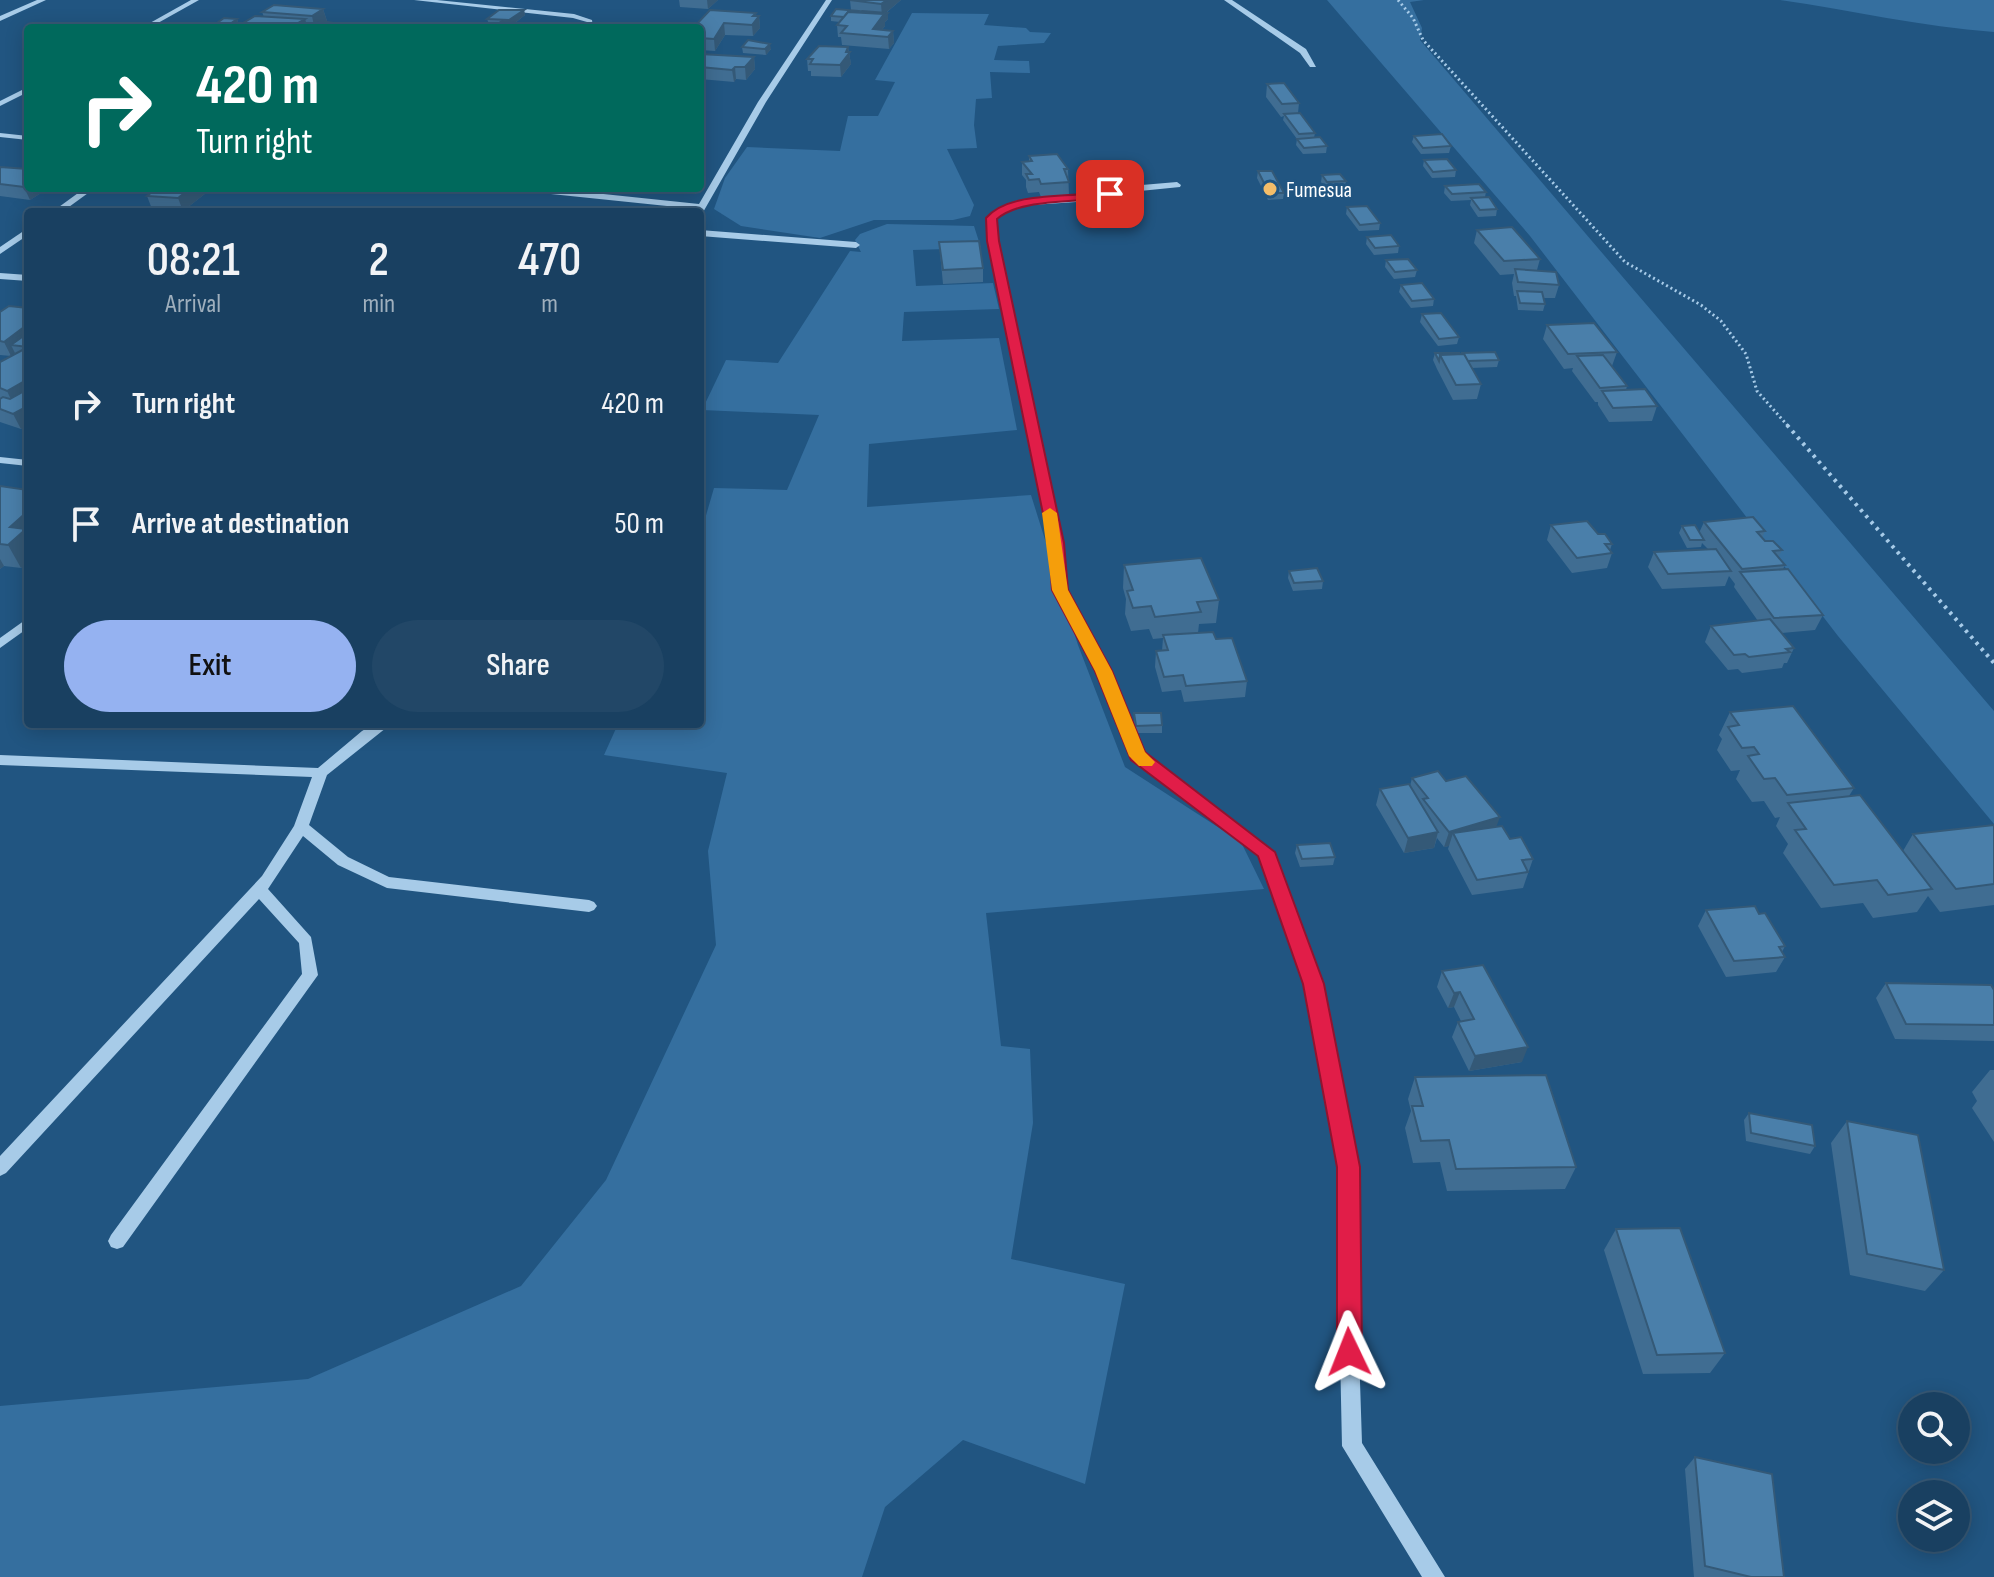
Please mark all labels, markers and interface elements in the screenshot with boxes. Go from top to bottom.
text: 420 m [196,53,319,120]
icon: right [64,56,168,160]
text: Turn right [196,121,313,164]
pin [1076,160,1144,228]
icon: arrive [1088,172,1132,216]
place label: Fumesua [1286,177,1352,204]
marker: Fumesua [1261,180,1279,198]
text: 08:21 [147,232,240,289]
text: 2 [369,232,389,289]
text: 470 [518,232,581,289]
text: Arrival [165,289,221,320]
text: min [362,289,395,320]
text: m [541,289,558,320]
icon: right [64,382,108,426]
text: Turn right [132,386,235,422]
text: 420 m [602,386,664,422]
icon: arrive [64,502,108,546]
text: Arrive at destination [132,506,349,542]
text: 50 m [615,506,664,542]
button: Exit [64,620,356,712]
button: Share [372,620,664,712]
position arrow [1307,1310,1391,1394]
map controls [1898,1392,1970,1552]
button: search [1898,1392,1970,1464]
button: layers [1898,1480,1970,1552]

